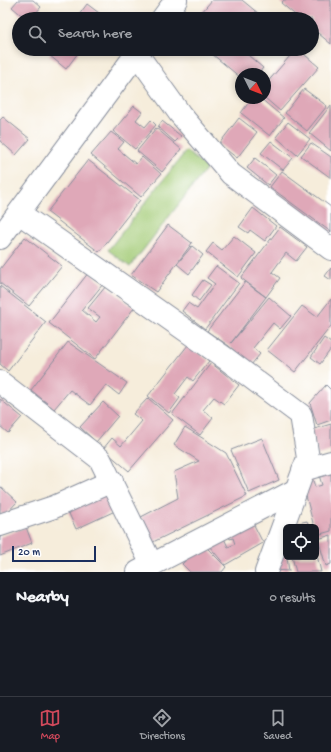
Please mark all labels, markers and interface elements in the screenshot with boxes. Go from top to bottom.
search box [12,12,319,56]
icon: search [26,23,48,45]
text: Search here [58,25,132,43]
north arrow [235,68,271,104]
map controls [283,524,319,560]
button: locate [283,524,319,560]
scale bar [12,544,96,563]
text: 20 m [18,547,40,559]
text: Nearby [16,588,69,608]
text: 0 results [269,591,315,606]
tab: Map [39,707,61,743]
tab: Directions [140,707,185,743]
tab: Saved [263,707,292,743]

